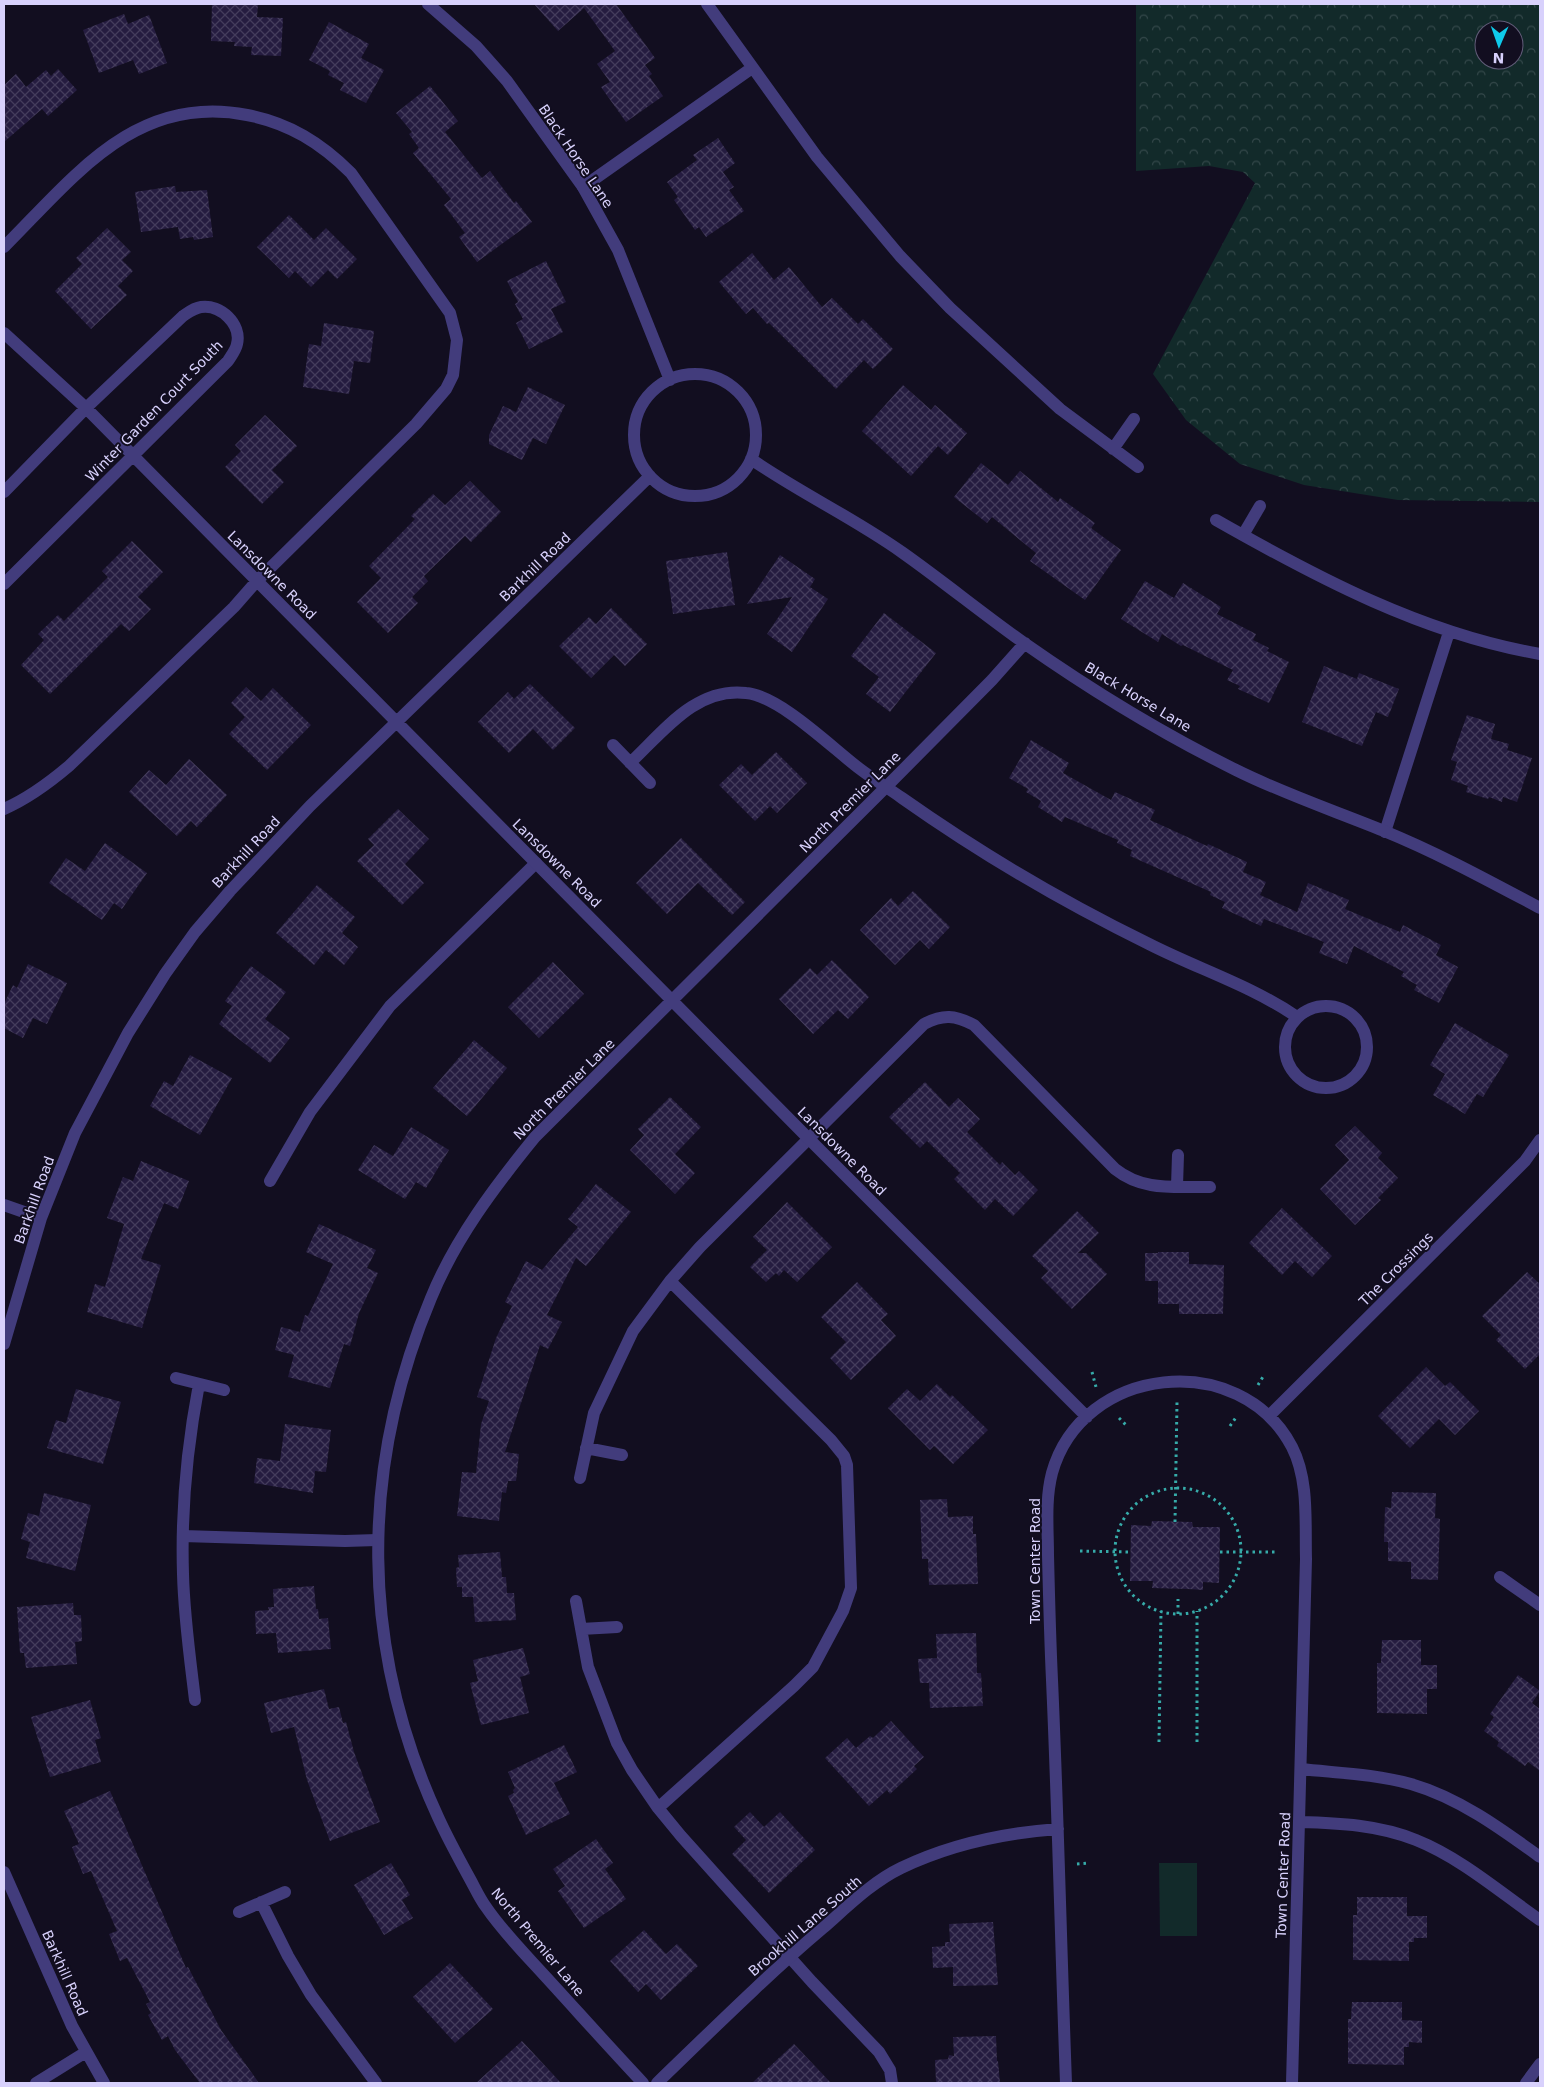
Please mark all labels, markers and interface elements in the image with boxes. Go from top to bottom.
north arrow [1474,20,1524,70]
text: N [1492,50,1505,66]
street label: Black Horse Lane [535,101,617,211]
street label: Winter Garden Court South [82,337,226,485]
street label: Lansdowne Road [224,527,320,623]
street label: Barkhill Road [496,529,574,605]
street label: Black Horse Lane [1082,659,1194,735]
street label: North Premier Lane [796,748,904,856]
street label: Barkhill Road [209,813,283,891]
street label: Lansdowne Road [509,815,605,911]
street label: North Premier Lane [510,1035,618,1143]
street label: Lansdowne Road [794,1103,890,1199]
street label: Barkhill Road [11,1154,57,1246]
street label: The Crossings [1355,1229,1436,1310]
street label: Town Center Road [1027,1498,1043,1625]
street label: Town Center Road [1273,1812,1293,1939]
street label: Brookhill Lane South [745,1873,865,1979]
street label: North Premier Lane [488,1885,588,1999]
street label: Barkhill Road [39,1928,91,2018]

